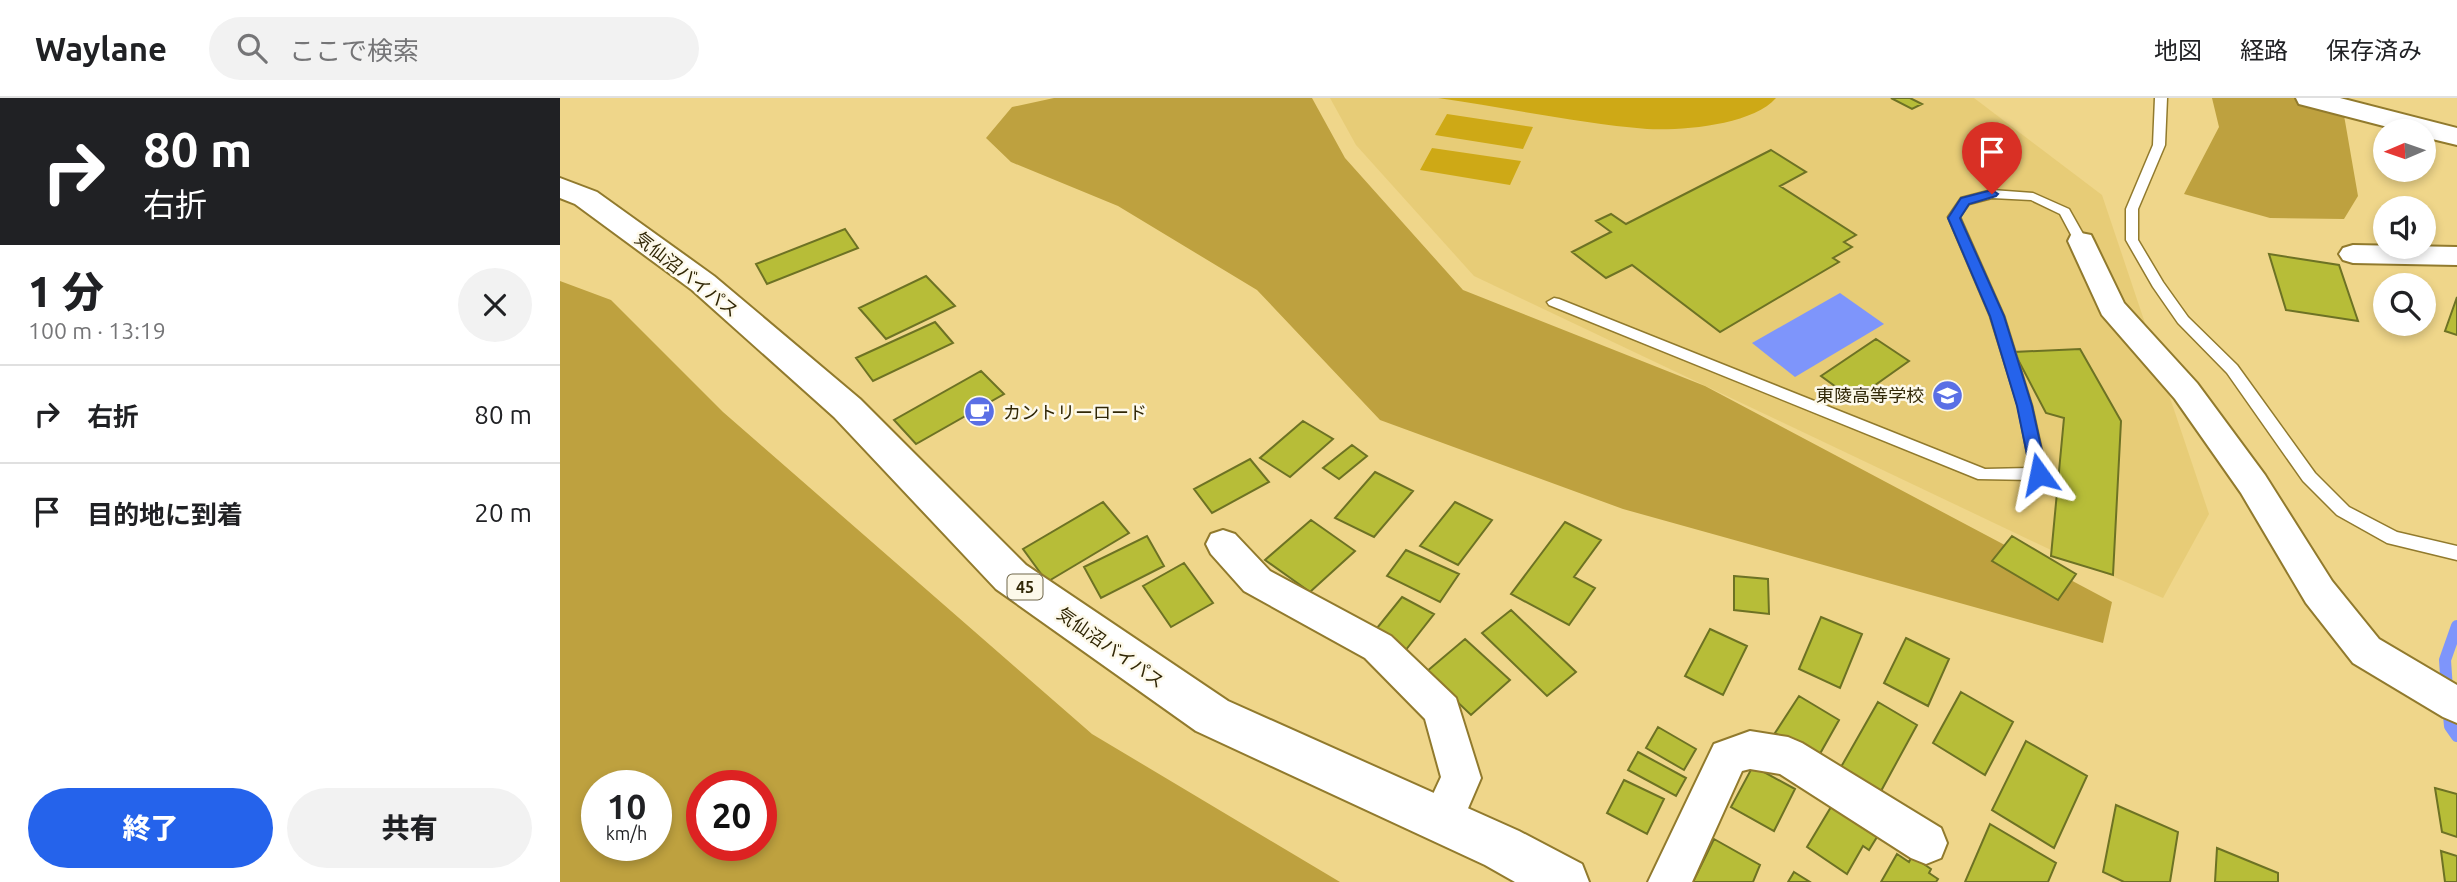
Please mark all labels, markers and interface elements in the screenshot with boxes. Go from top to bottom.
search box [209,17,699,80]
icon: search [233,29,271,67]
text: Waylane [35,30,167,67]
text: ここで検索 [289,36,419,65]
text: 地図 [2154,37,2202,64]
text: 経路 [2240,37,2288,64]
text: 保存済み [2326,37,2422,64]
north arrow [2373,119,2436,182]
map controls [2373,119,2436,336]
text: 80 m [143,121,252,176]
pin [1962,122,2022,194]
icon: right [28,126,119,217]
icon: arrive [1973,133,2011,171]
text: 右折 [143,186,207,222]
button: sound [2373,196,2436,259]
street label: 気仙沼バイパス [631,227,743,321]
text: 1 分 [28,268,104,315]
button: close [458,268,532,342]
button: search [2373,273,2436,336]
text: 100 m · 13:19 [28,318,166,343]
school or university icon: 東陵高等学校 [1930,378,1964,412]
place label: 東陵高等学校 [1816,385,1924,405]
icon: right [28,395,66,433]
cafe icon: カントリーロード [963,395,997,429]
text: 80 m [474,400,532,429]
text: 右折 [87,402,139,431]
place label: カントリーロード [1003,402,1147,422]
position arrow [2002,437,2076,511]
icon: arrive [28,493,66,531]
text: 20 m [474,498,532,527]
text: 目的地に到着 [87,500,243,529]
road number: 45 [1008,574,1042,600]
street label: 気仙沼バイパス [1054,603,1168,691]
speed limit sign: 20 [686,770,777,861]
text: 10 [607,786,646,826]
button: 終了 [28,788,273,868]
button: 共有 [287,788,532,868]
text: km/h [606,823,647,843]

